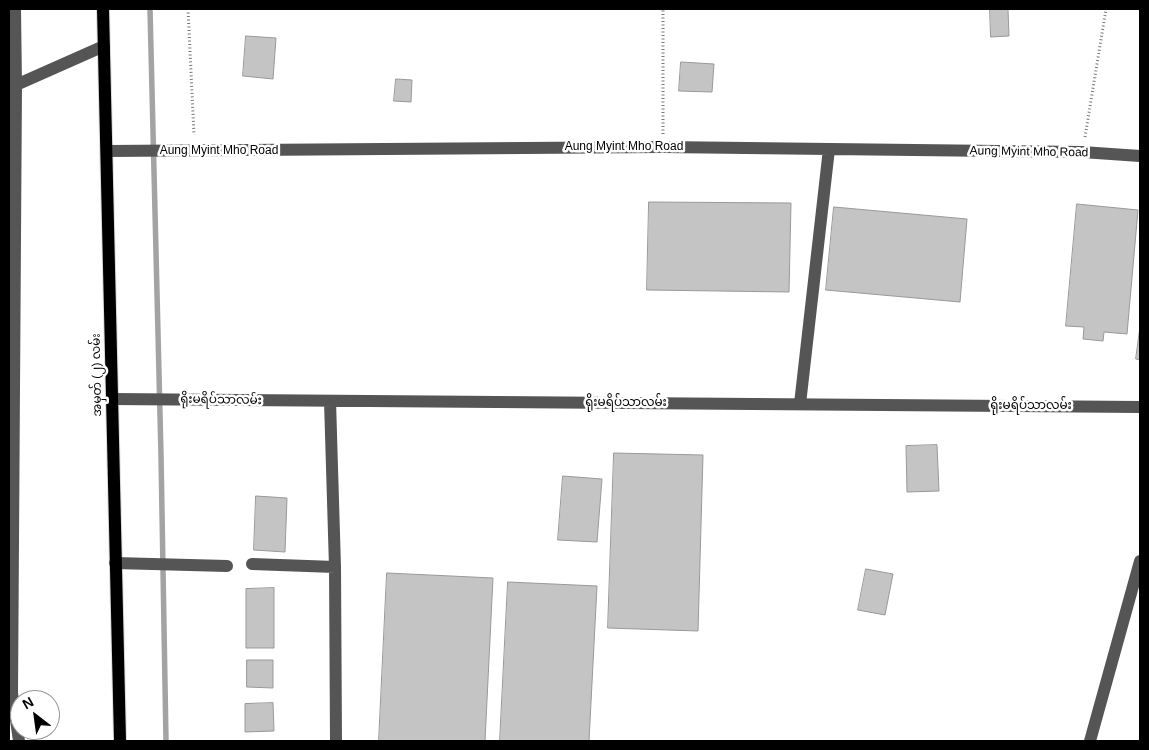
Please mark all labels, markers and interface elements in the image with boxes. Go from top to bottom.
street label: Aung Myint Mho Road [565,140,683,154]
street label: Aung Myint Mho Road [160,144,278,158]
street label: Aung Myint Mho Road [970,144,1088,160]
street label: အမှတ် (၂) လမ်း [89,333,105,417]
street label: ရိုးမရိပ်သာလမ်း [180,392,262,408]
street label: ရိုးမရိပ်သာလမ်း [585,396,667,410]
street label: ရိုးမရိပ်သာလမ်း [990,399,1072,413]
north arrow [10,690,60,740]
text: N [20,693,36,712]

